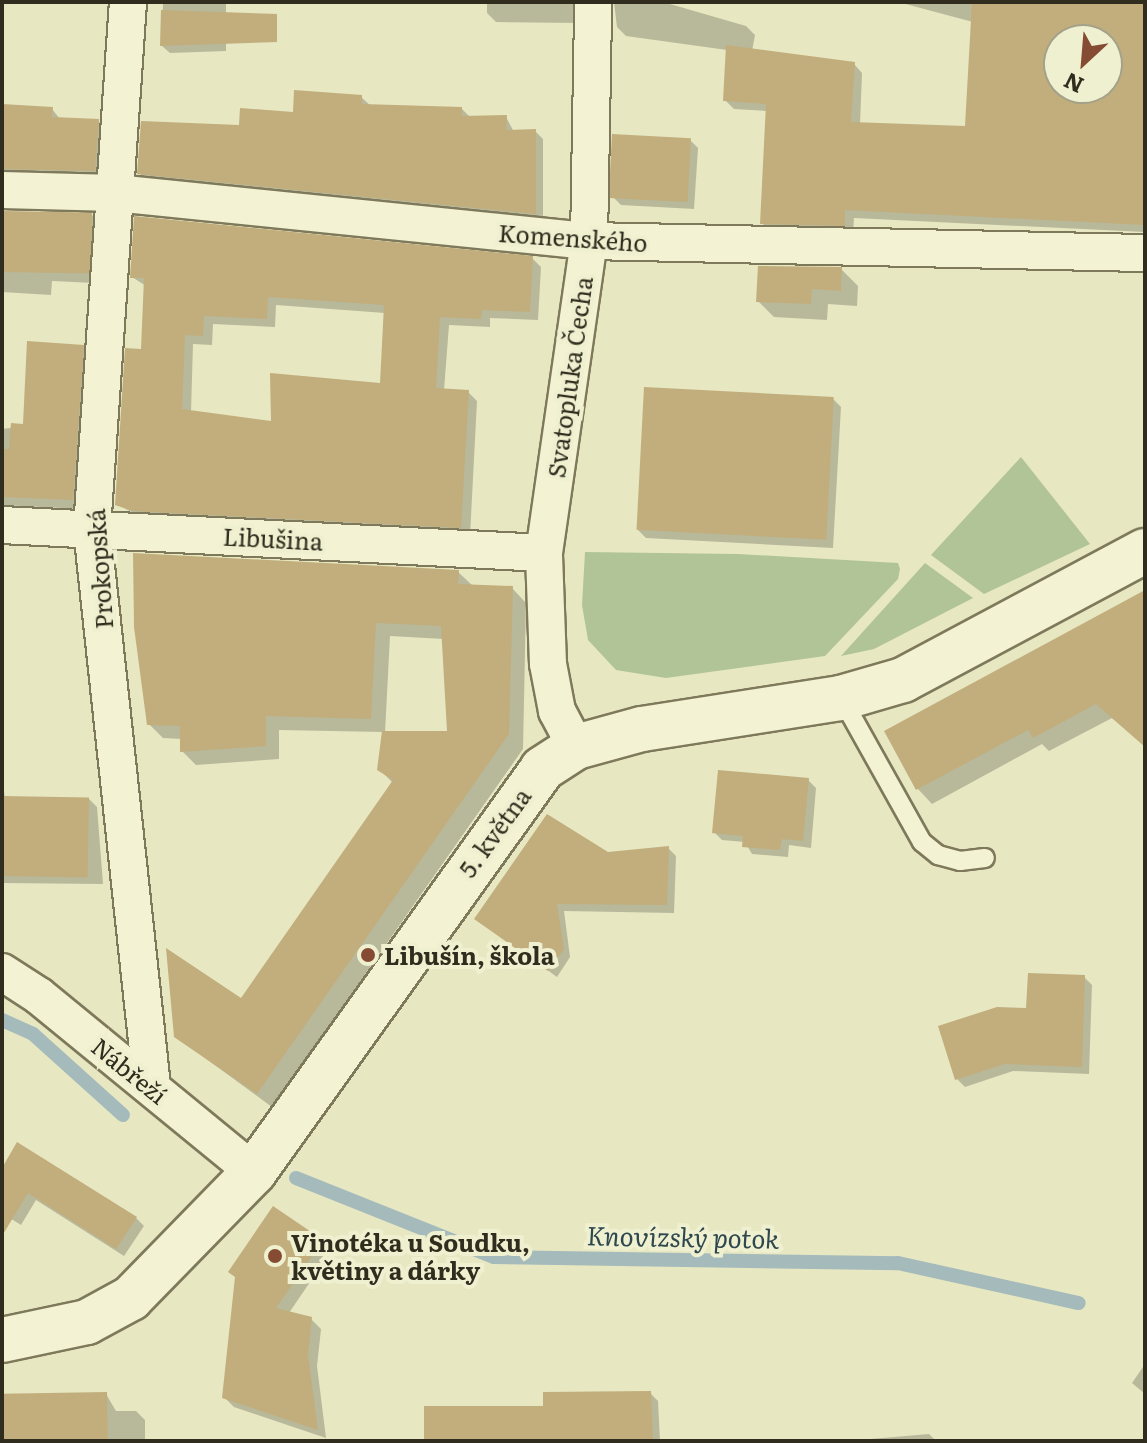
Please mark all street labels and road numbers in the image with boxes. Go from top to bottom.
street label: Komenského [497,217,649,257]
street label: Svatopluka Čecha [541,275,597,479]
street label: Prokopská [80,508,118,630]
street label: Libušina [222,521,324,555]
street label: 5. května [452,782,536,882]
street label: Nábřeží [87,1031,173,1109]

